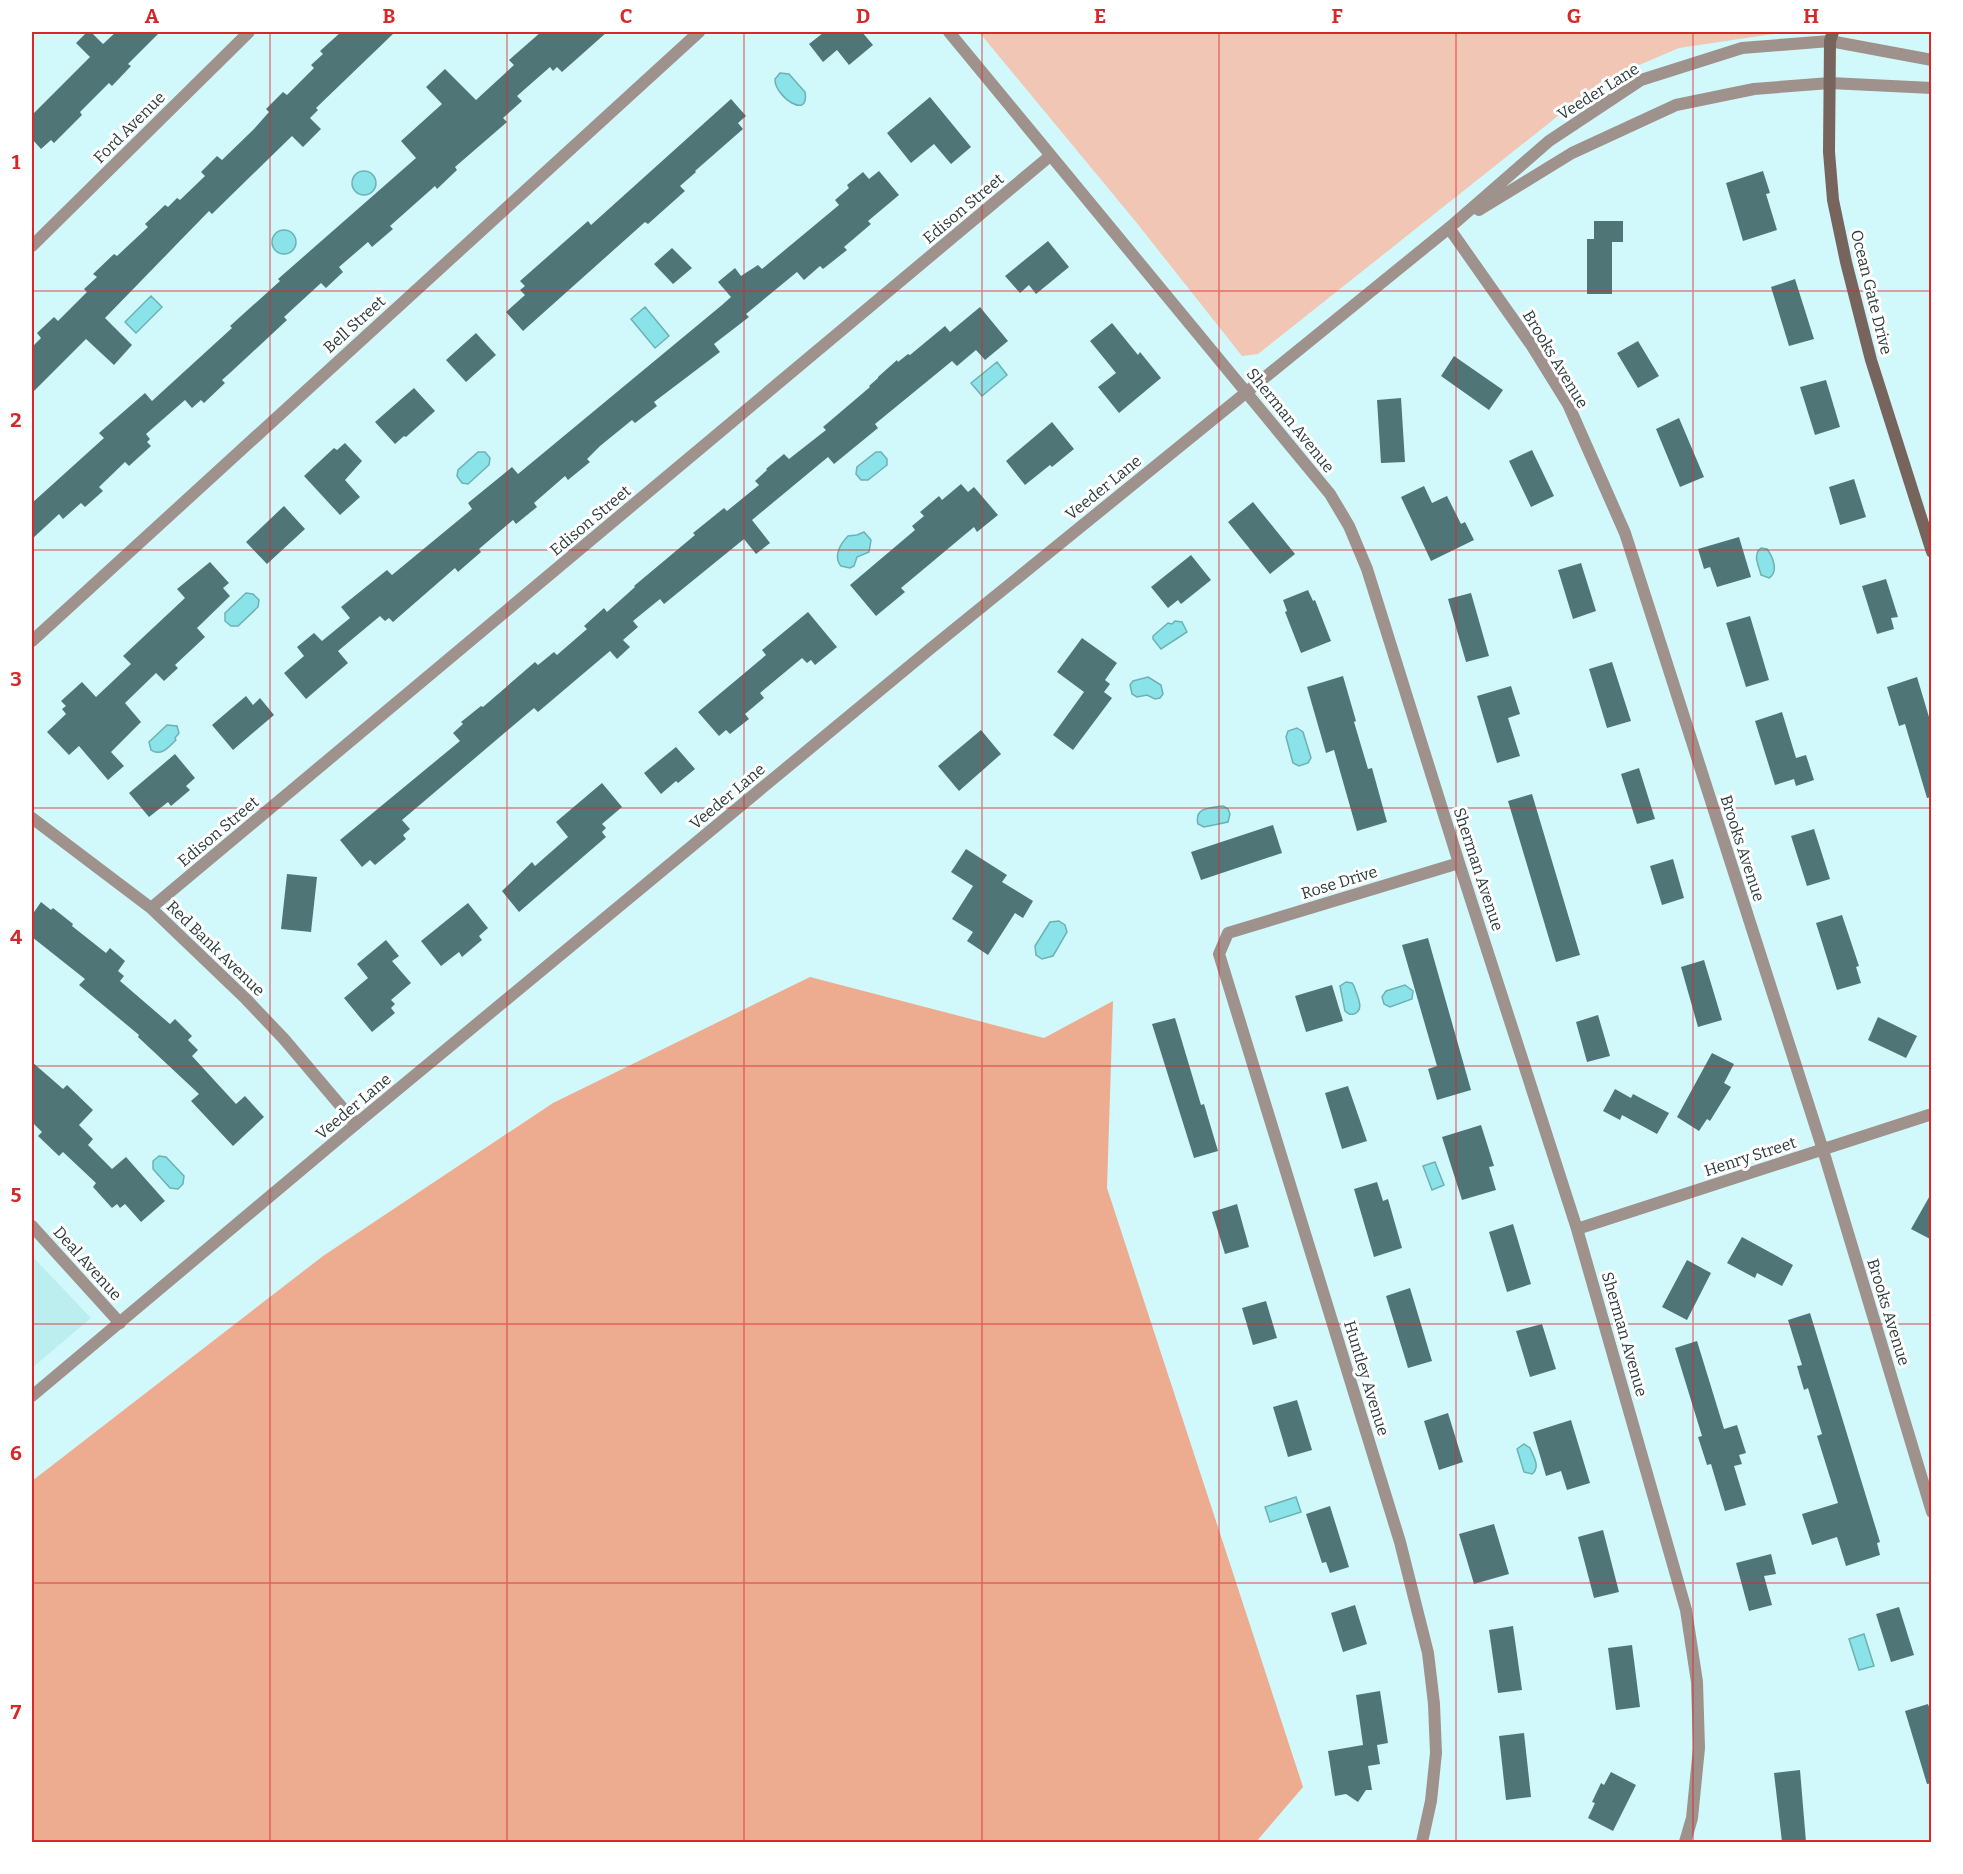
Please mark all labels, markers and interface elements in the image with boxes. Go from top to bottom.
text: A [145,4,160,28]
text: B [383,4,396,28]
text: C [620,4,632,28]
text: D [856,4,870,28]
text: E [1094,4,1106,28]
text: F [1331,4,1343,28]
text: G [1567,4,1581,28]
text: H [1803,4,1819,28]
street label: Veeder Lane [1554,59,1642,124]
street label: Ford Avenue [90,88,169,167]
text: 1 [12,150,21,174]
street label: Edison Street [919,169,1008,248]
street label: Ocean Gate Drive [1847,228,1896,356]
street label: Bell Street [320,292,389,357]
street label: Brooks Avenue [1519,307,1592,412]
street label: Sherman Avenue [1243,364,1339,476]
text: 2 [10,408,22,432]
street label: Veeder Lane [1062,451,1145,524]
street label: Edison Street [546,481,635,560]
text: 3 [10,667,22,691]
street label: Veeder Lane [686,759,769,833]
street label: Edison Street [174,792,263,871]
street label: Brooks Avenue [1716,793,1769,904]
street label: Sherman Avenue [1450,805,1507,933]
street label: Rose Drive [1299,862,1379,903]
street label: Red Bank Avenue [163,897,269,1000]
text: 4 [10,925,22,949]
street label: Veeder Lane [312,1069,395,1143]
street label: Henry Street [1702,1133,1799,1180]
text: 5 [11,1183,22,1207]
street label: Deal Avenue [49,1222,126,1304]
street label: Brooks Avenue [1863,1256,1914,1368]
street label: Sherman Avenue [1598,1270,1651,1399]
street label: Huntley Avenue [1340,1318,1393,1438]
text: 6 [10,1441,22,1465]
text: 7 [11,1700,22,1724]

